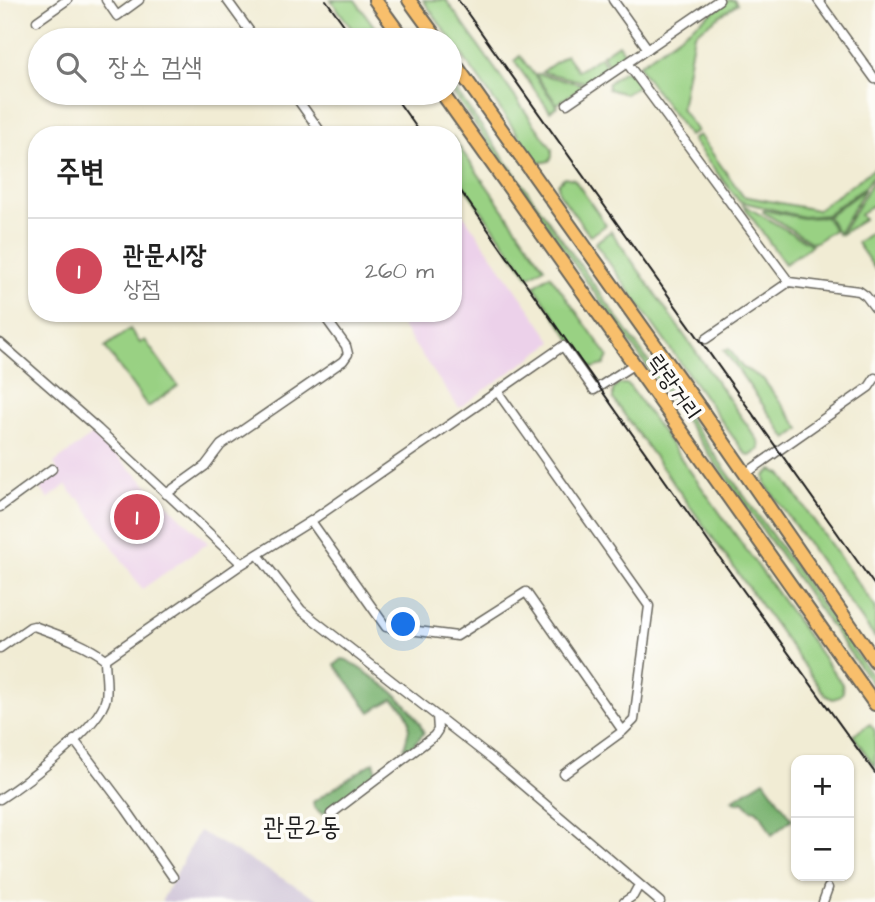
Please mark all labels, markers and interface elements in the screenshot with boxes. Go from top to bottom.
search box [28,28,462,105]
icon: search [52,48,90,86]
text: 장소 검색 [108,49,202,85]
text: 주변 [56,151,104,193]
text: 관문시장 [123,237,207,273]
text: 1 [78,255,80,287]
text: 260 m [365,255,434,287]
text: 상점 [123,273,160,305]
street label: 락랑거리 [640,348,709,427]
pin: 1 [114,491,160,543]
your location [386,607,420,641]
map controls [791,755,854,881]
button: + [791,755,854,818]
district label: 관문2동 [263,809,341,845]
button: − [791,818,854,881]

